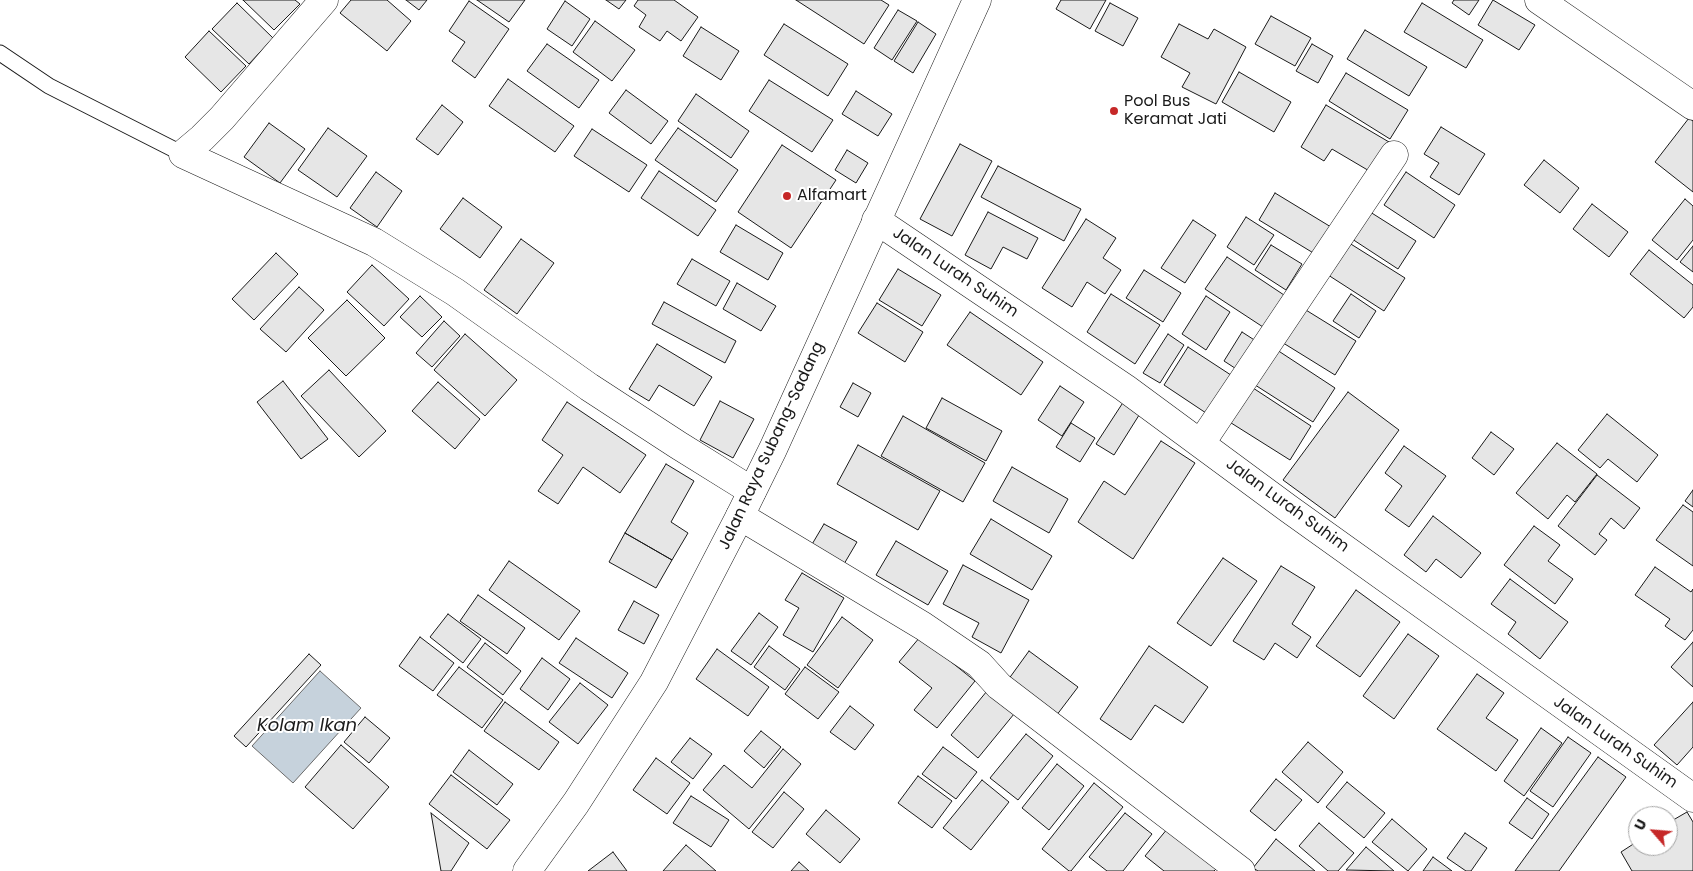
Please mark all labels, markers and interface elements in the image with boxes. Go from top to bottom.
place label: Pool Bus Keramat Jati [1124,92,1227,130]
marker: Pool Bus Keramat Jati [1108,105,1120,117]
place label: Alfamart [797,186,867,206]
marker: Alfamart [781,190,793,202]
street label: Jalan Lurah Suhim [889,224,1021,322]
street label: Jalan Raya Subang-Sadang [715,339,829,553]
street label: Jalan Lurah Suhim [1222,455,1352,557]
street label: Jalan Lurah Suhim [1549,693,1681,793]
water label: Kolam Ikan [257,715,357,737]
north arrow [1628,806,1678,856]
text: U [1629,816,1652,834]

